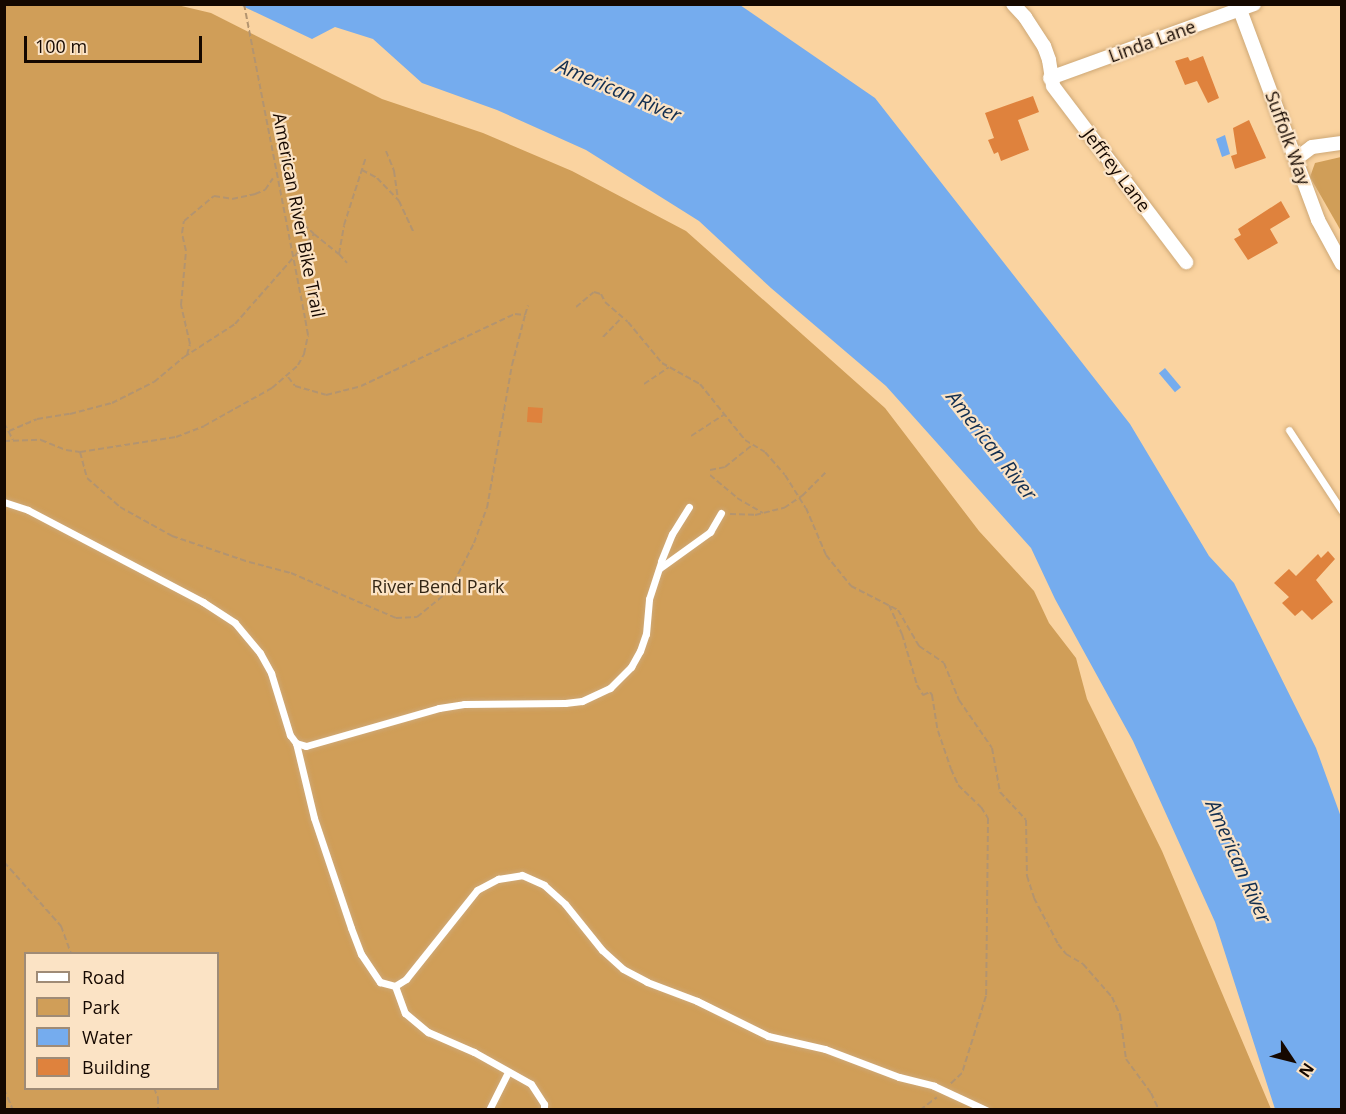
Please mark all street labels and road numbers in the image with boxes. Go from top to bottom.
street label: Linda Lane [1105,15,1199,67]
street label: Suffolk Way [1261,88,1315,188]
street label: American River Bike Trail [269,111,329,319]
street label: Jeffrey Lane [1079,124,1155,216]

